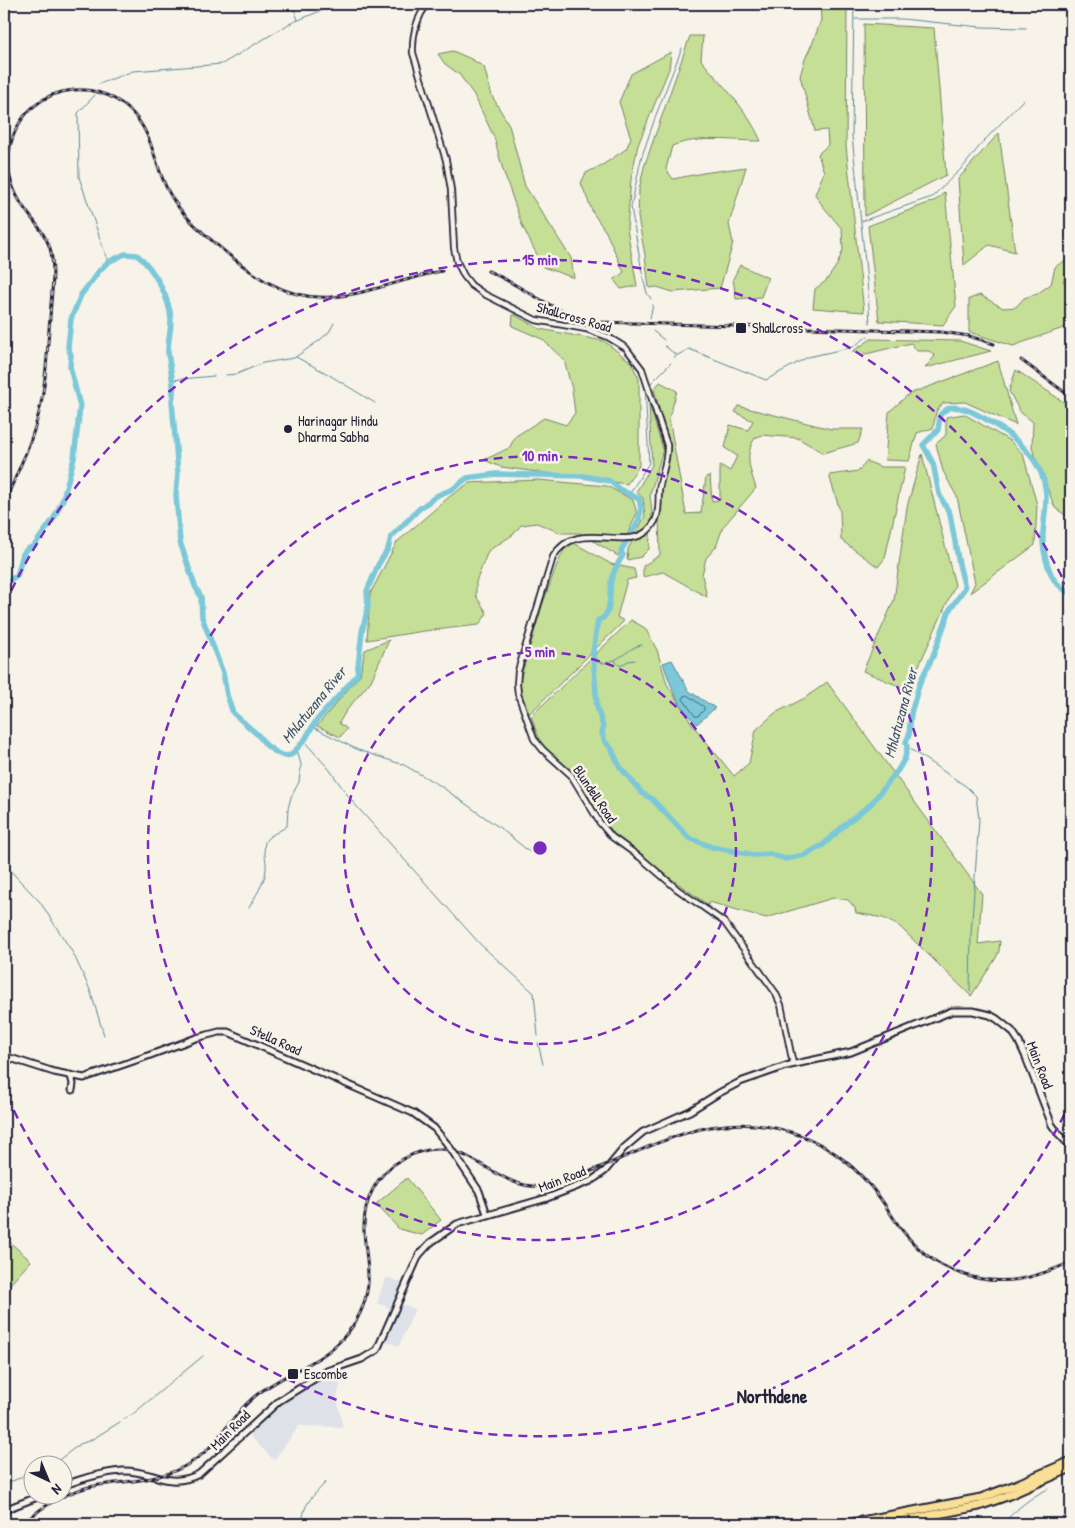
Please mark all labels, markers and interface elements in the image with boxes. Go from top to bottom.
text: 15 min [522,249,558,270]
street label: Shallcross Road [534,297,614,336]
place label: Shallcross [752,318,803,337]
marker: Shallcross [734,321,748,335]
place label: Harinagar Hindu Dharma Sabha [298,411,378,446]
marker: Harinagar Hindu Dharma Sabha [282,423,294,435]
text: 10 min [522,445,558,466]
text: 5 min [525,641,555,662]
water label: Mhlatuzana River [276,660,352,747]
water label: Mhlatuzana River [878,663,923,760]
street label: Blundell Road [569,761,622,827]
centre of rings [531,839,549,857]
street label: Stella Road [247,1020,305,1060]
street label: Main Road [1023,1038,1058,1092]
street label: Main Road [535,1161,589,1196]
place label: Escombe [304,1364,348,1383]
marker: Escombe [286,1367,300,1381]
district label: Northdene [737,1383,808,1409]
street label: Main Road [205,1405,254,1454]
north arrow [22,1456,72,1506]
text: N [48,1480,67,1500]

